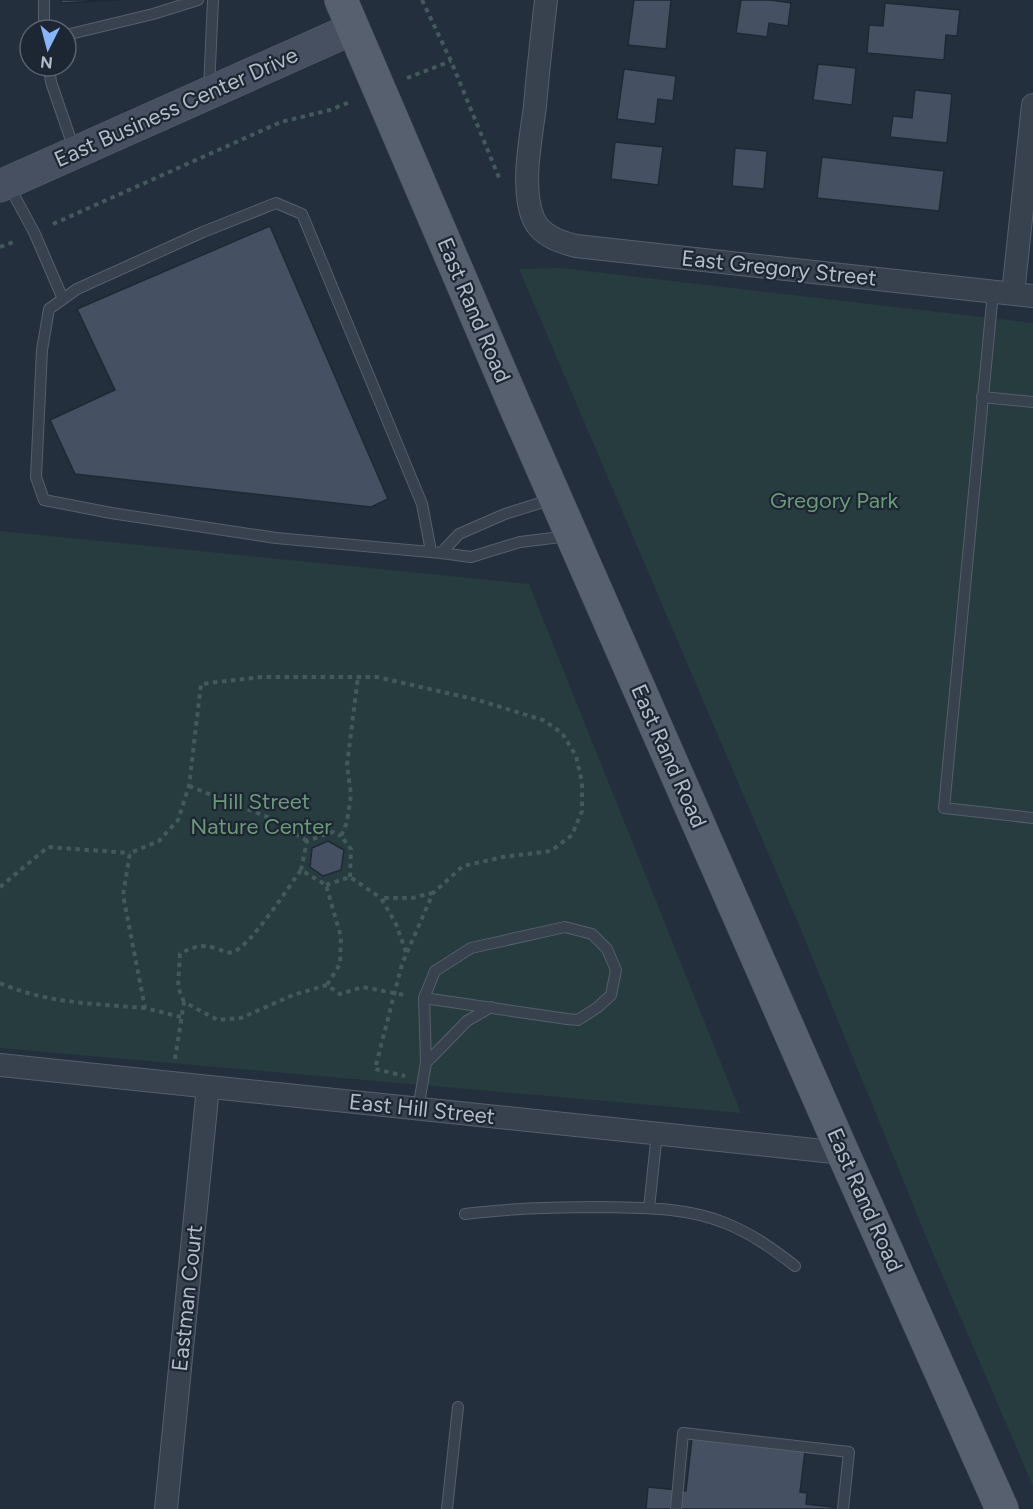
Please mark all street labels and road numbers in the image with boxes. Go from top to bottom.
street label: East Business Center Drive [50,41,302,173]
street label: East Rand Road [431,234,517,386]
street label: East Gregory Street [680,244,878,292]
street label: East Rand Road [625,680,713,832]
street label: East Hill Street [348,1088,496,1130]
street label: East Rand Road [821,1124,909,1276]
street label: Eastman Court [166,1223,208,1373]

